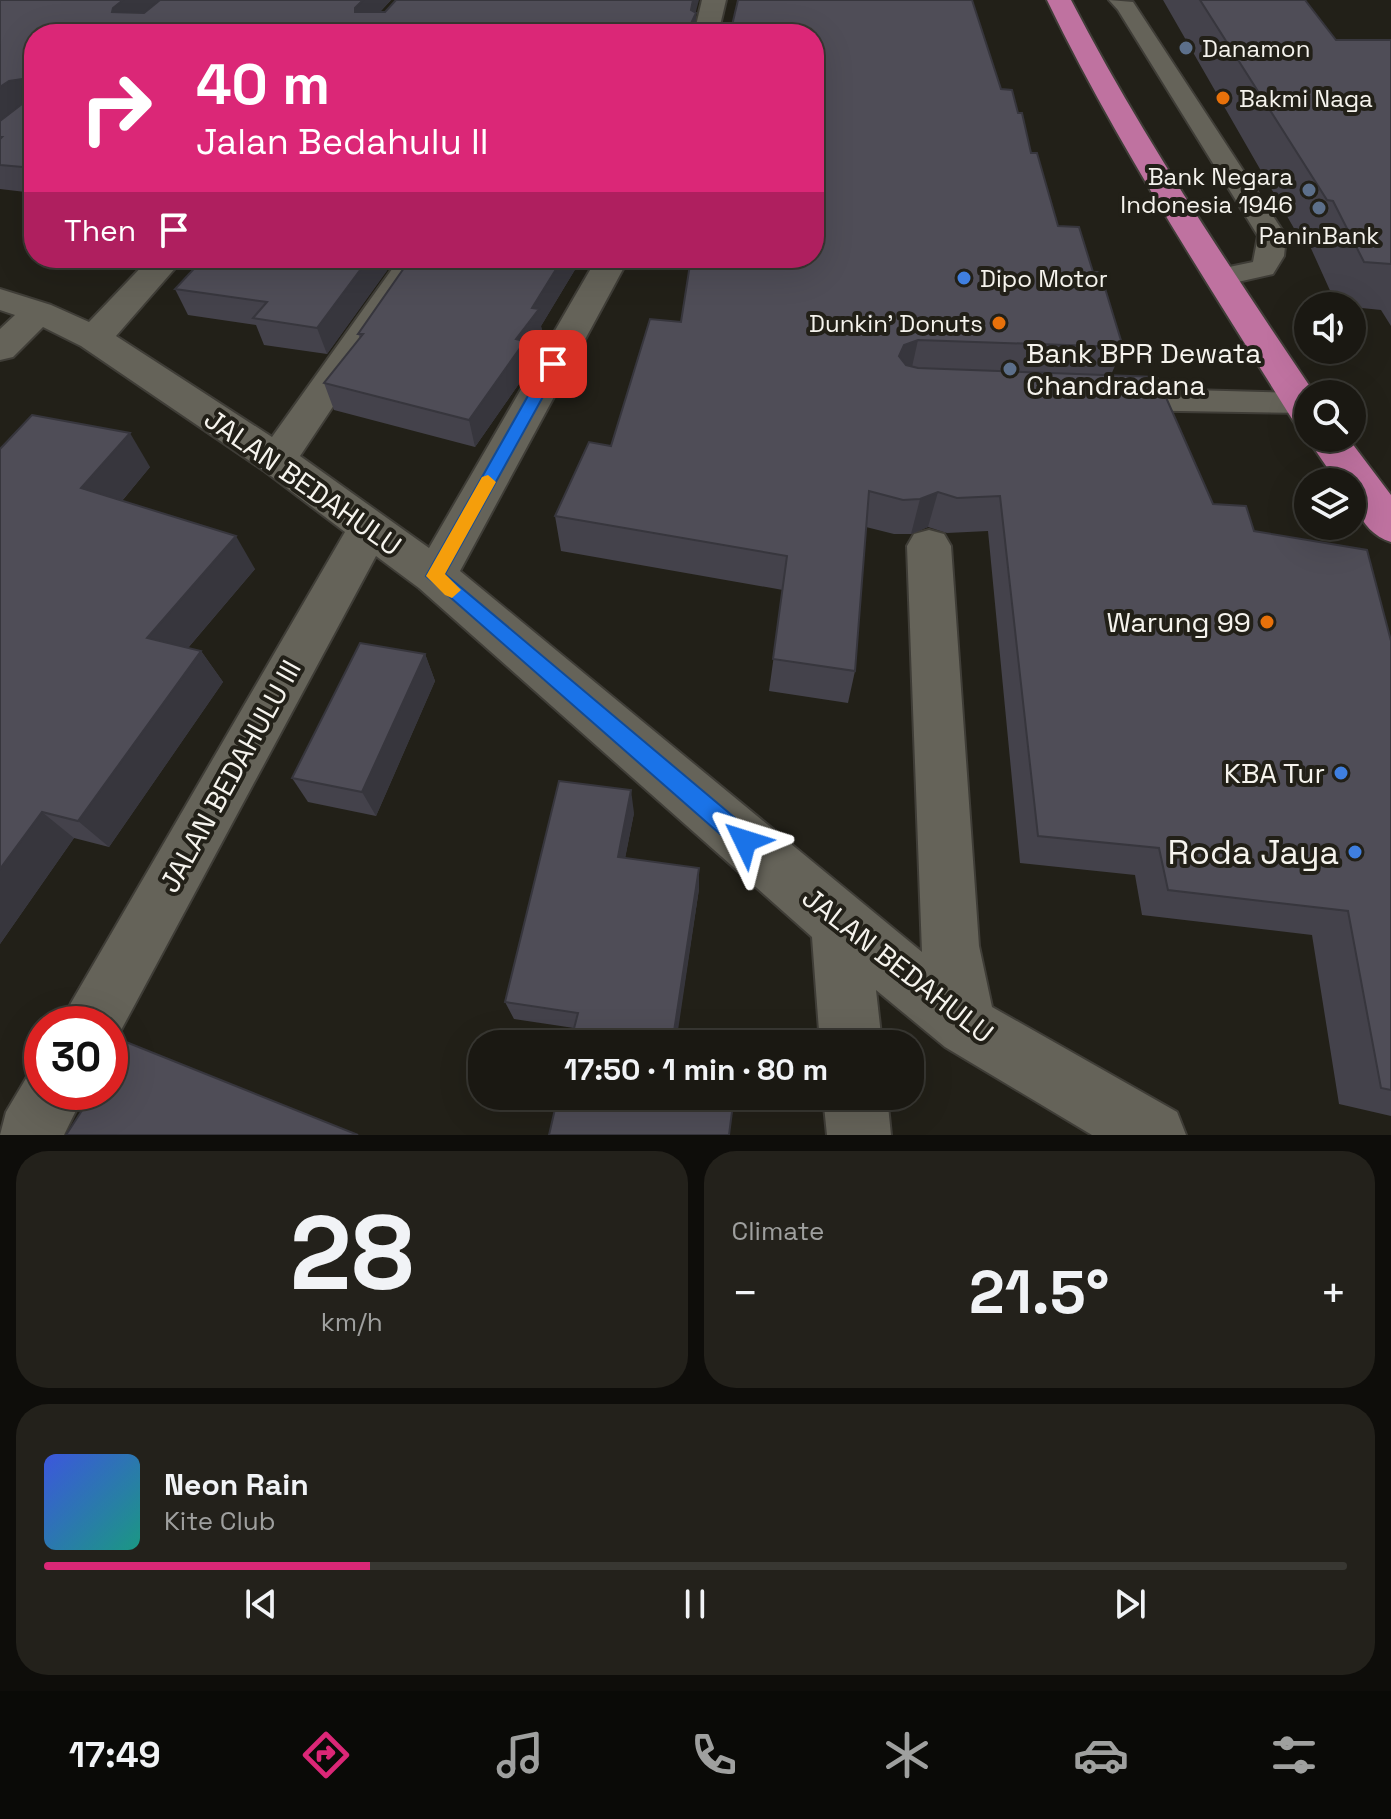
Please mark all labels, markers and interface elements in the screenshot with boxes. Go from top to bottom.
place label: Danamon [1202,33,1310,64]
marker: Danamon [1177,39,1195,57]
text: 40 m [196,49,330,120]
icon: right [64,56,168,160]
place label: Bakmi Naga [1239,83,1373,114]
marker: Bakmi Naga [1214,89,1232,107]
text: Jalan Bedahulu II [196,119,488,165]
place label: Bank Negara Indonesia 1946 [1120,161,1293,220]
marker: Bank Negara Indonesia 1946 [1300,181,1318,199]
marker: PaninBank [1310,199,1328,217]
icon: arrive [152,208,196,252]
text: Then [64,211,136,250]
place label: PaninBank [1259,220,1379,251]
place label: Dipo Motor [980,263,1108,294]
marker: Dipo Motor [955,269,973,287]
map controls [1294,292,1366,540]
button: sound [1294,292,1366,364]
place label: Dunkin' Donuts [809,308,983,339]
marker: Dunkin' Donuts [990,314,1008,332]
pin [519,330,587,398]
place label: Bank BPR Dewata Chandradana [1026,335,1261,403]
icon: arrive [531,342,575,386]
marker: Bank BPR Dewata Chandradana [1001,360,1019,378]
button: search [1294,380,1366,452]
street label: JALAN BEDAHULU [197,400,409,564]
button: layers [1294,468,1366,540]
place label: Warung 99 [1106,604,1251,640]
marker: Warung 99 [1258,613,1276,631]
street label: JALAN BEDAHULU III [151,653,309,899]
place label: KBA Tur [1224,755,1325,791]
marker: KBA Tur [1332,764,1350,782]
position arrow [703,799,787,883]
place label: Roda Jaya [1168,831,1339,874]
marker: Roda Jaya [1346,843,1364,861]
street label: JALAN BEDAHULU [795,879,1001,1051]
speed limit sign: 30 [24,1006,128,1110]
text: 17:50 · 1 min · 80 m [564,1050,828,1089]
text: 28 [290,1187,414,1319]
text: Climate [732,1214,824,1248]
text: 21.5° [969,1254,1109,1331]
text: − [732,1265,759,1321]
text: + [1320,1265,1347,1321]
text: km/h [321,1305,383,1339]
text: Neon Rain [164,1465,309,1504]
text: Kite Club [164,1504,276,1538]
icon: previous [239,1582,283,1626]
icon: pause [673,1582,717,1626]
icon: next [1108,1582,1152,1626]
icon: directions [298,1727,354,1783]
icon: music [492,1727,548,1783]
icon: phone [686,1727,742,1783]
icon: climate [879,1727,935,1783]
icon: car [1073,1727,1129,1783]
icon: filters [1266,1727,1322,1783]
text: 17:49 [69,1732,161,1778]

